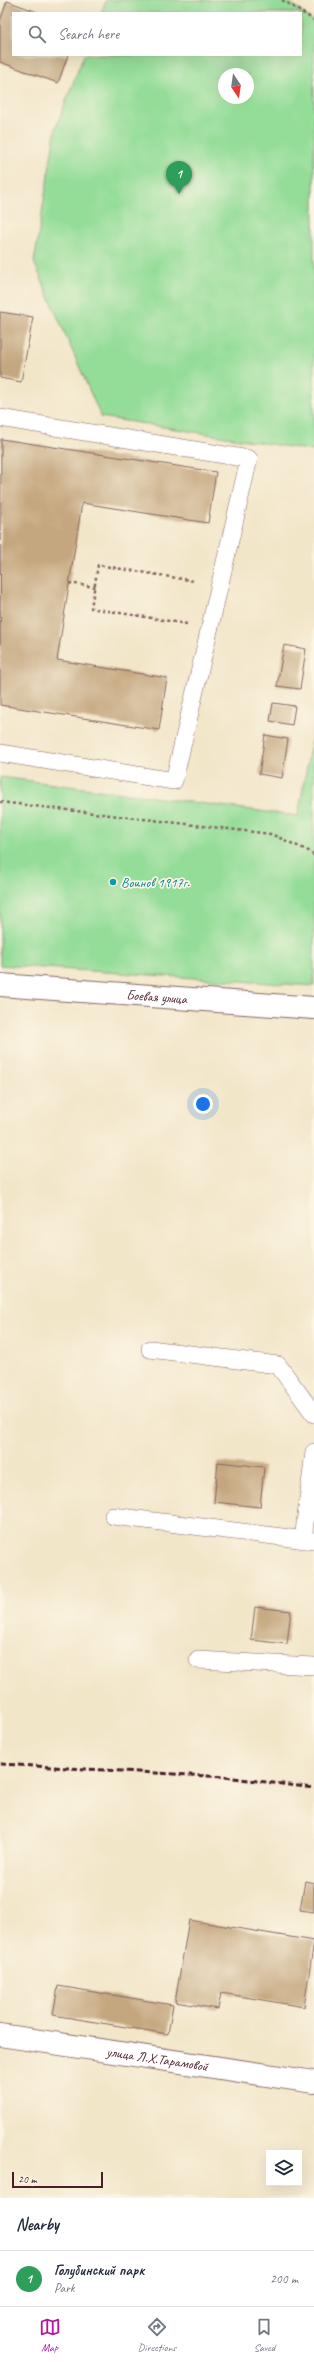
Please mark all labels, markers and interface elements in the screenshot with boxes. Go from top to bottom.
search box [12,12,302,56]
icon: search [26,23,48,45]
text: Search here [58,25,119,44]
north arrow [218,68,254,104]
pin: 1 [166,161,192,194]
place label: Воинов 1917г. [121,874,190,891]
marker: Воинов 1917г. [108,877,118,887]
street label: Боевая улица [126,986,188,1007]
your location [193,1094,213,1114]
street label: улица Л.Х.Тарамовой [105,2042,210,2075]
map controls [266,2150,302,2186]
button: layers [266,2150,302,2186]
scale bar [12,2170,103,2189]
text: 20 m [18,2172,37,2186]
text: Nearby [16,2214,59,2235]
text: Голубинский парк [54,2261,145,2280]
text: 1 [26,2271,32,2287]
text: 200 m [270,2271,298,2287]
text: Park [54,2280,75,2296]
tab: Map [39,2316,61,2354]
tab: Directions [138,2316,176,2354]
tab: Saved [253,2316,275,2354]

